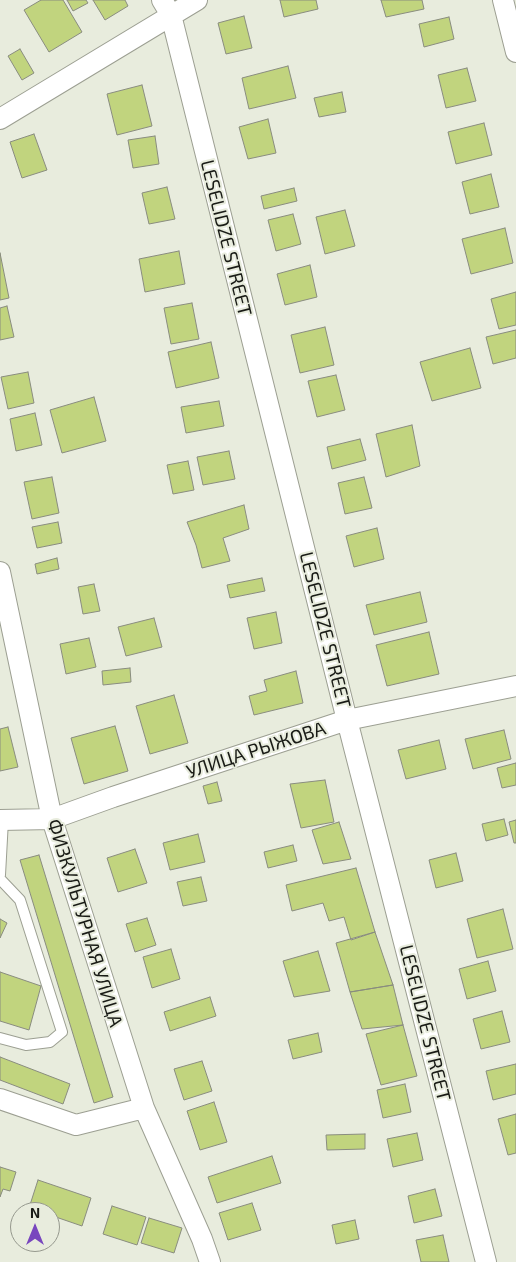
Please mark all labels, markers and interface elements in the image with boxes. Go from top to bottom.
street label: LESELIDZE STREET [196,157,256,319]
street label: LESELIDZE STREET [295,549,355,711]
street label: УЛИЦА РЫЖОВА [183,717,329,783]
street label: ФИЗКУЛЬТУРНАЯ УЛИЦА [42,816,128,1030]
street label: LESELIDZE STREET [395,942,455,1104]
north arrow [10,1202,60,1252]
text: N [30,1204,40,1221]

